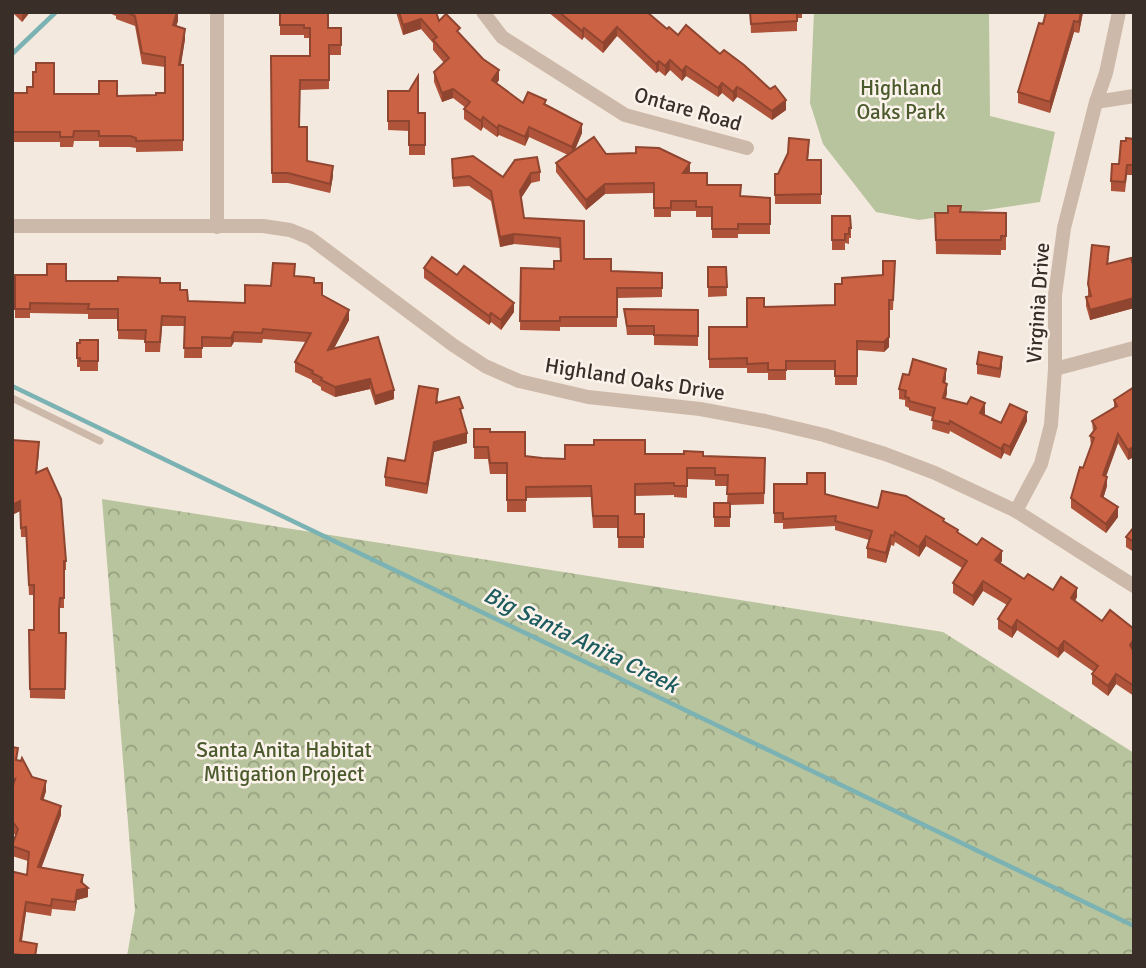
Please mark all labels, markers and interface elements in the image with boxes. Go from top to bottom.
park label: Highland Oaks Park [857,75,946,125]
street label: Ontare Road [631,81,745,137]
street label: Virginia Drive [1021,242,1055,364]
street label: Highland Oaks Drive [543,352,727,406]
water label: Big Santa Anita Creek [479,580,685,701]
park label: Santa Anita Habitat Mitigation Project [196,737,372,787]

